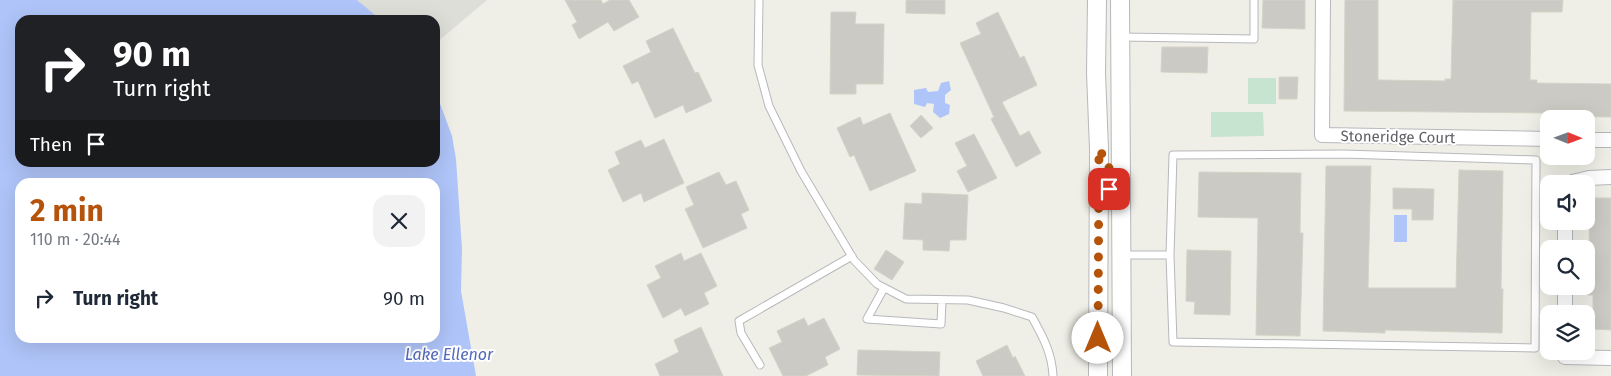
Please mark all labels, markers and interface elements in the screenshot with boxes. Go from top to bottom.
text: 90 m [113,33,191,75]
icon: right [30,35,95,100]
text: Turn right [113,75,210,102]
north arrow [1540,110,1595,165]
map controls [1540,110,1595,360]
street label: Stoneridge Court [1341,127,1456,147]
icon: arrive [82,130,110,158]
text: Then [30,133,72,156]
pin [1088,168,1130,210]
icon: arrive [1095,175,1123,203]
button: sound [1540,175,1595,230]
text: 2 min [30,193,104,229]
button: close [373,195,425,247]
text: 110 m · 20:44 [30,230,120,249]
button: search [1540,240,1595,295]
icon: right [30,284,58,312]
text: Turn right [73,287,158,310]
text: 90 m [383,287,425,310]
button: layers [1540,305,1595,360]
position arrow [1071,311,1123,363]
water label: Lake Ellenor [405,345,494,364]

